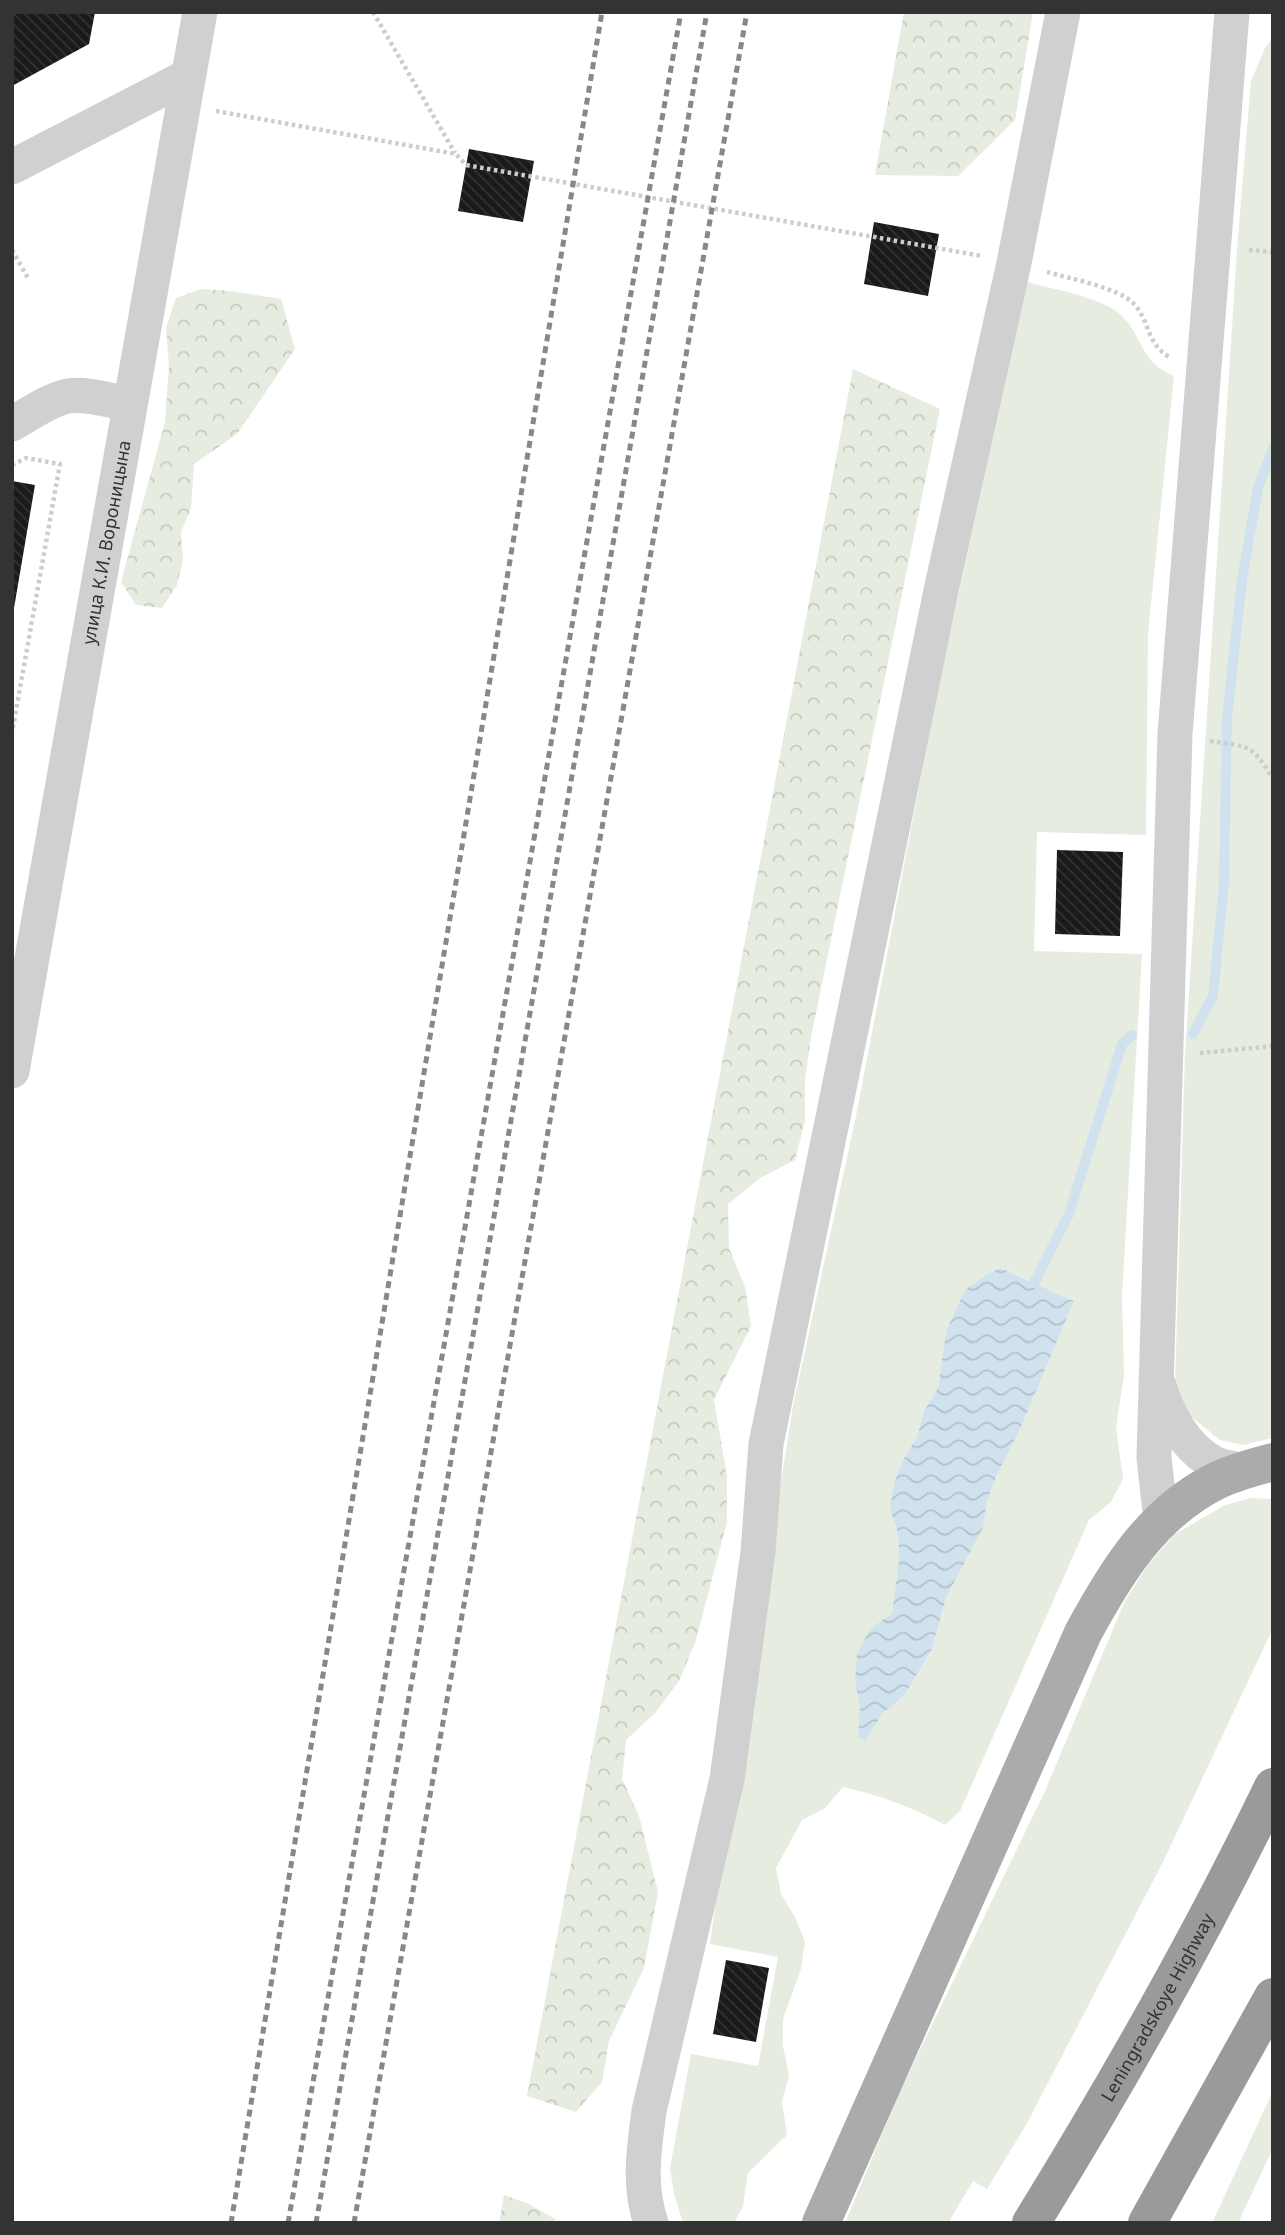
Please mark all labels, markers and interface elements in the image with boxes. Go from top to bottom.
street label: улица К.И. Вороницына [76,438,136,646]
street label: Leningradskoye Highway [1095,1908,1220,2106]

